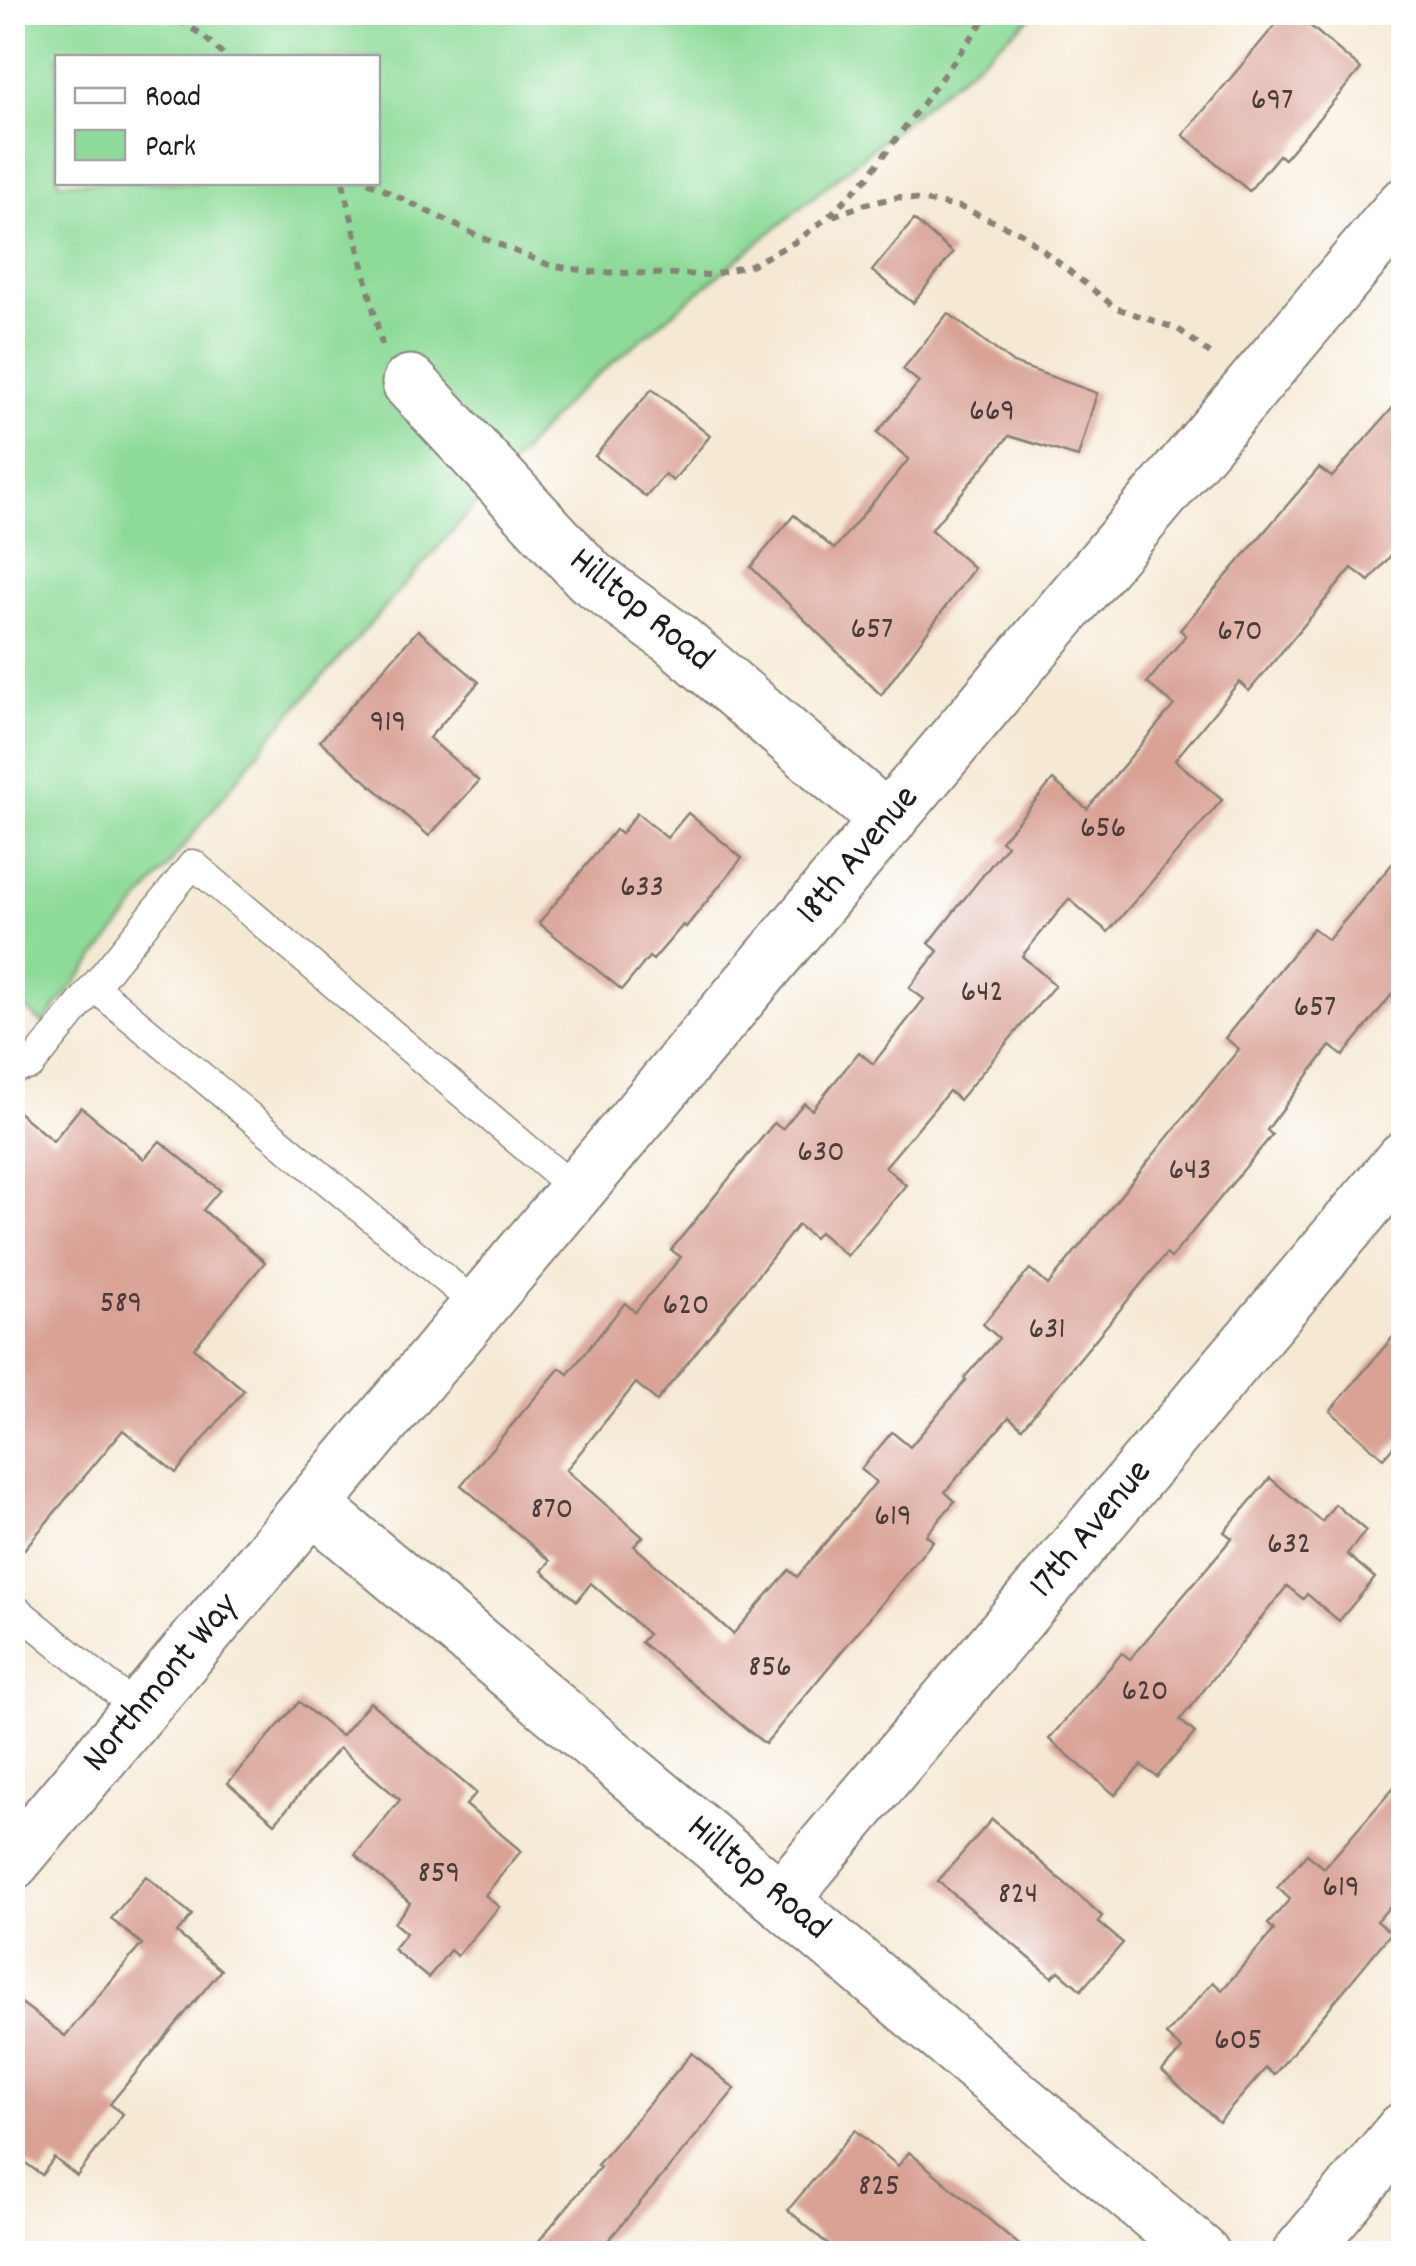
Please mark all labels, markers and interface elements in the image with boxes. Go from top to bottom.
legend [55,55,380,185]
text: Road [145,78,201,121]
house number: 697 [1251,79,1293,125]
text: Park [145,128,196,171]
house number: 669 [969,390,1015,436]
street label: Hilltop Road [556,535,724,687]
house number: 657 [851,608,893,654]
house number: 670 [1217,610,1263,656]
house number: 919 [370,701,406,747]
street label: 18th Avenue [784,774,934,938]
house number: 656 [1080,807,1126,853]
house number: 633 [620,866,664,912]
house number: 642 [961,971,1003,1017]
house number: 657 [1294,986,1336,1032]
house number: 630 [797,1131,845,1177]
house number: 643 [1168,1149,1212,1195]
house number: 589 [100,1282,142,1328]
house number: 620 [662,1284,710,1330]
house number: 631 [1029,1308,1065,1354]
street label: 17th Avenue [1017,1448,1167,1612]
house number: 870 [531,1488,573,1534]
house number: 619 [874,1495,912,1541]
house number: 632 [1267,1523,1311,1569]
street label: Northmont Way [70,1582,254,1786]
house number: 856 [748,1646,792,1692]
house number: 620 [1121,1670,1169,1716]
street label: Hilltop Road [673,1802,841,1956]
house number: 859 [418,1852,460,1898]
house number: 619 [1322,1866,1360,1912]
house number: 824 [998,1873,1038,1919]
house number: 605 [1214,2019,1262,2065]
house number: 825 [858,2165,900,2211]

